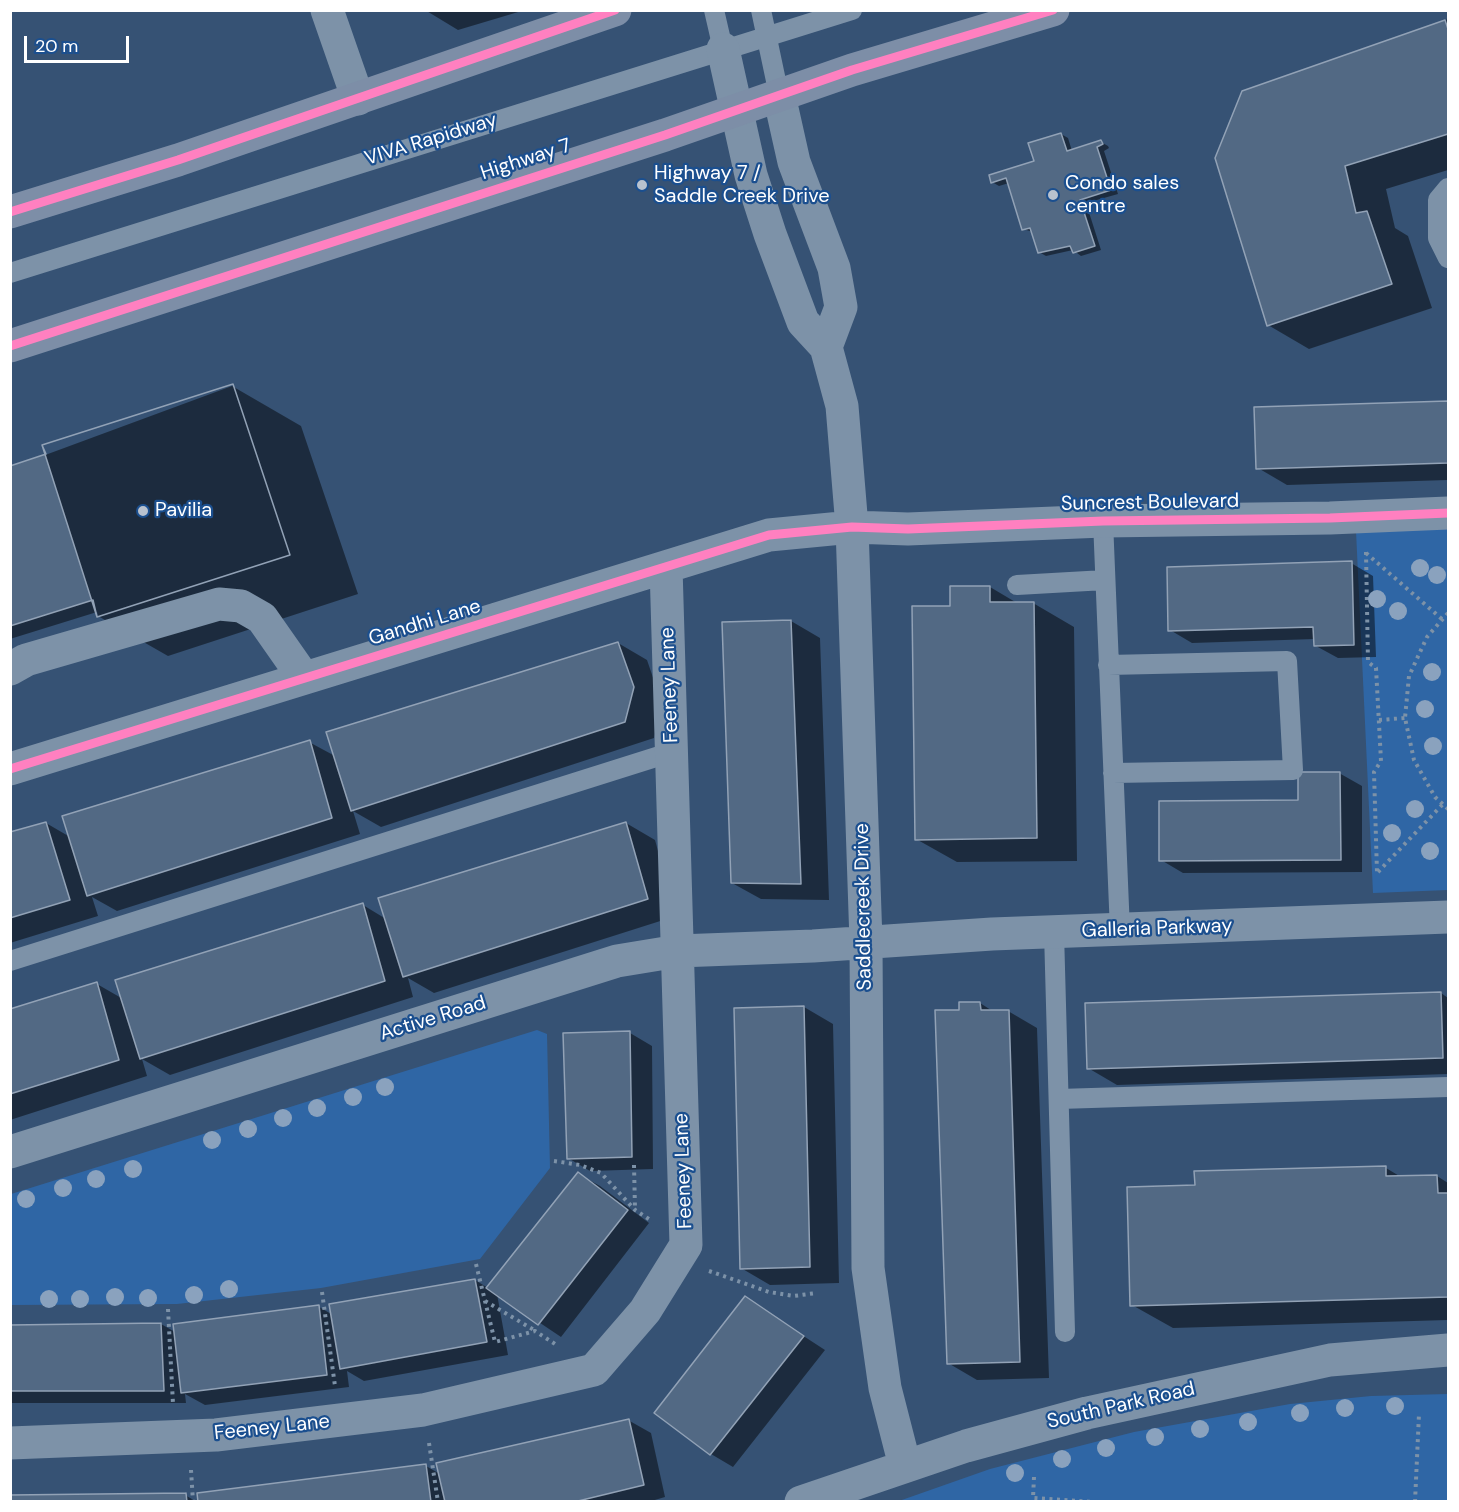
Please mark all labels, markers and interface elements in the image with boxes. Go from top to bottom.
scale bar [27,24,132,62]
text: 20 m [35,34,78,58]
street label: VIVA Rapidway [362,108,500,172]
street label: Highway 7 [478,134,574,186]
place label: Highway 7 / Saddle Creek Drive [654,162,830,209]
place label: Condo sales centre [1065,172,1179,219]
marker: Highway 7 / Saddle Creek Drive [635,178,649,192]
marker: Condo sales centre [1046,188,1060,202]
street label: Suncrest Boulevard [1061,489,1239,517]
place label: Pavilia [155,499,212,523]
marker: Pavilia [136,504,150,518]
street label: Gandhi Lane [366,595,484,651]
street label: Feeney Lane [656,627,684,743]
street label: Saddlecreek Drive [851,823,877,991]
street label: Galleria Parkway [1081,914,1233,944]
street label: Active Road [377,991,489,1047]
street label: Feeney Lane [670,1113,698,1229]
street label: South Park Road [1045,1377,1197,1435]
street label: Feeney Lane [213,1410,331,1446]

